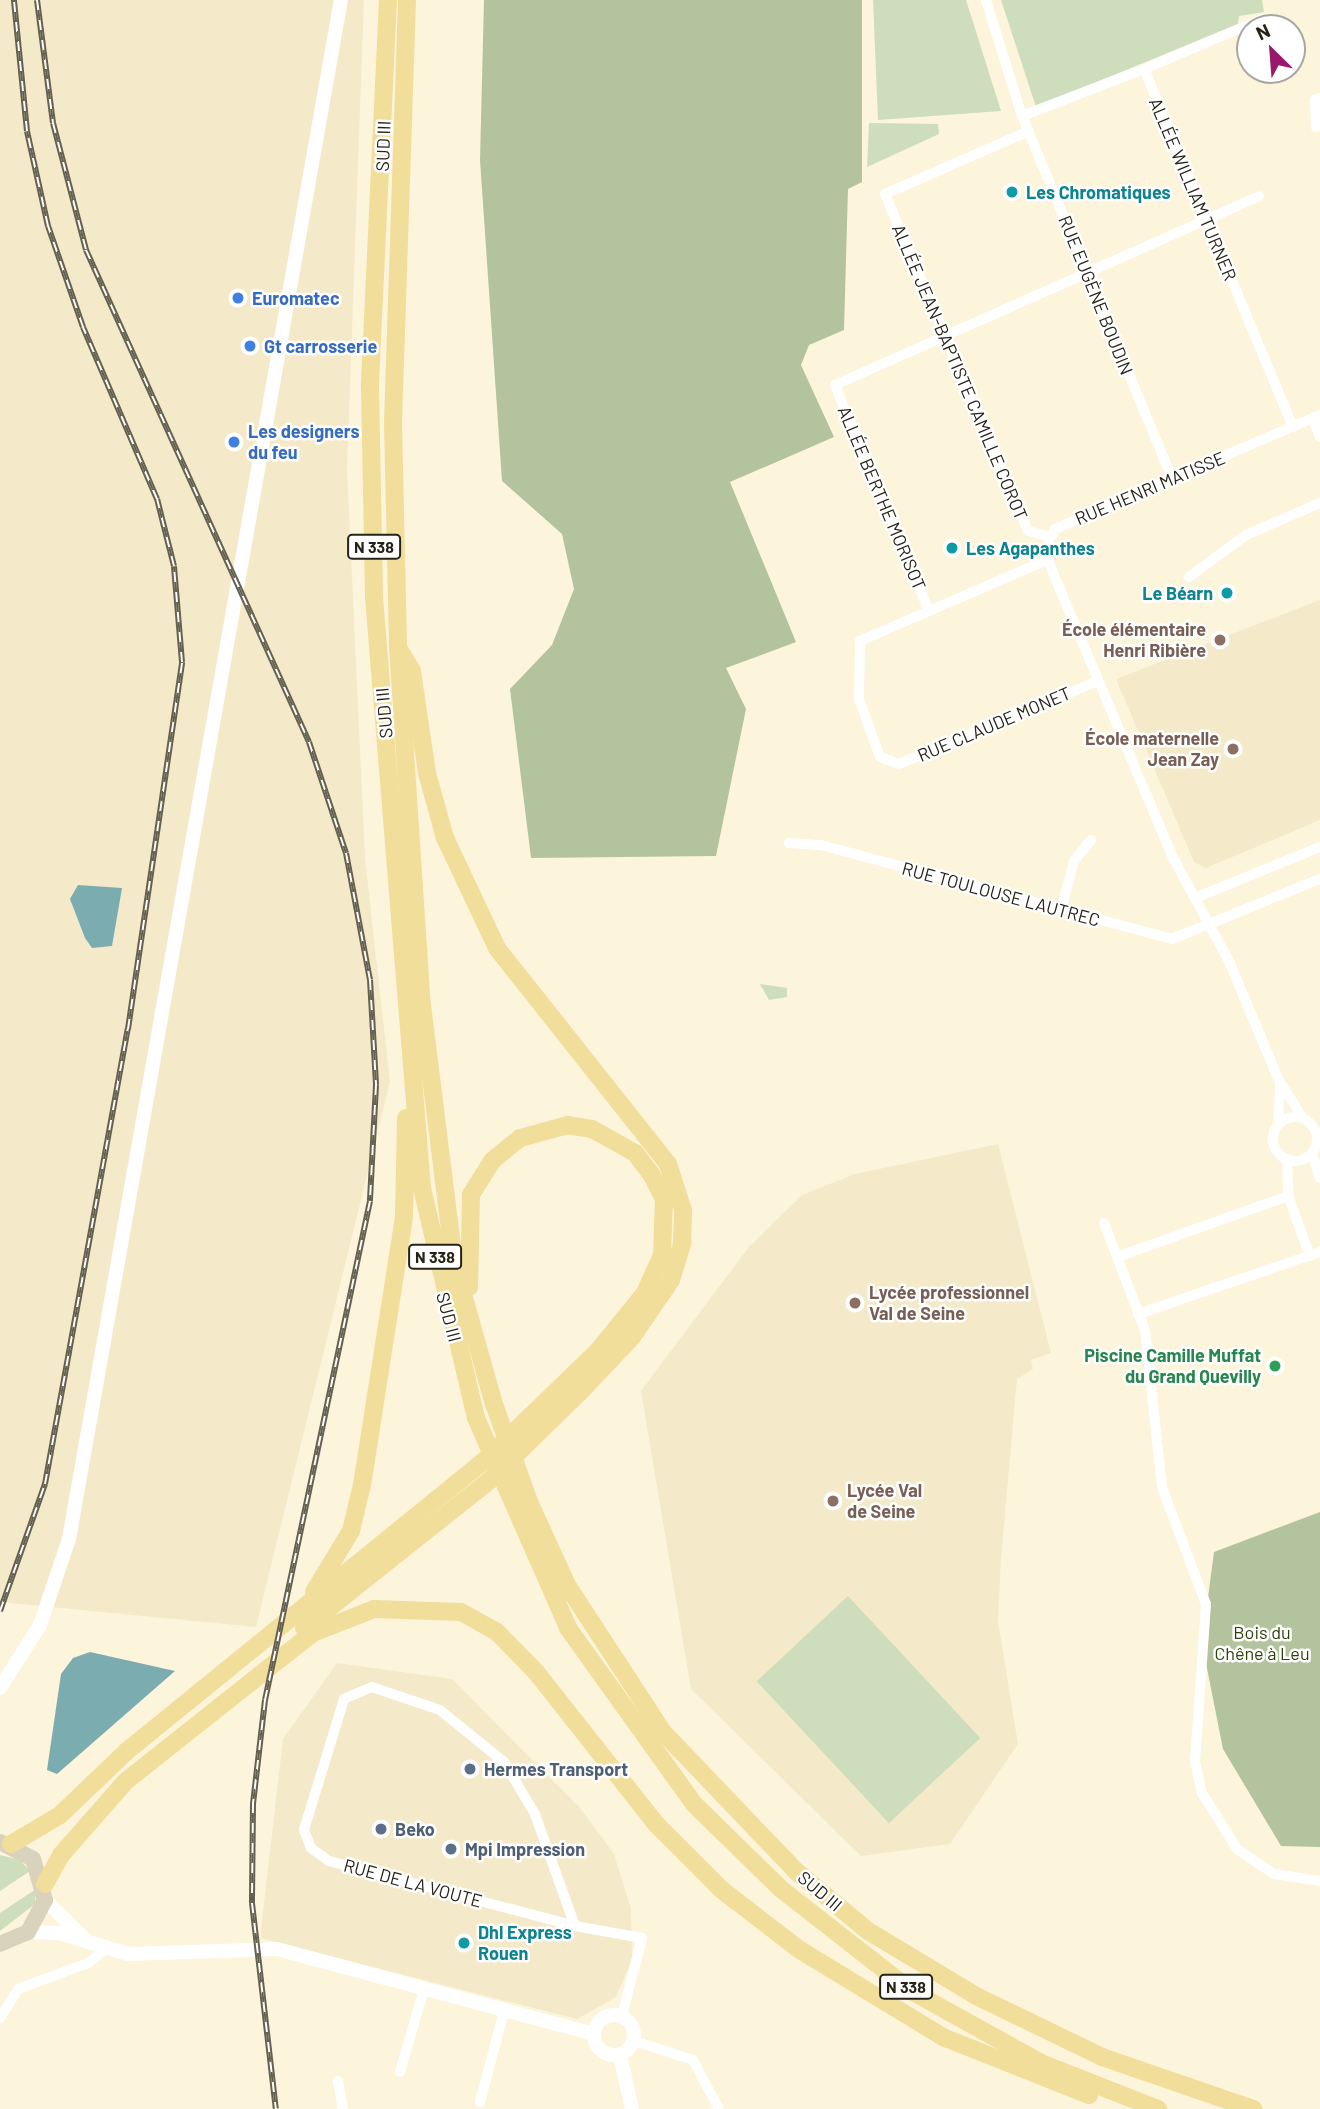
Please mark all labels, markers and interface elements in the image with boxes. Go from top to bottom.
north arrow [1236,14,1306,84]
text: N [1252,18,1273,44]
street label: ALLÉE WILLIAM TURNER [1145,94,1241,284]
street label: SUD III [371,120,395,172]
place label: Les Chromatiques [1026,181,1171,203]
marker: Les Chromatiques [1004,184,1020,200]
street label: RUE EUGÈNE BOUDIN [1054,212,1138,378]
street label: ALLÉE JEAN-BAPTISTE CAMILLE COROT [888,221,1032,523]
place label: Euromatec [252,287,340,309]
marker: Euromatec [230,290,246,306]
place label: Gt carrosserie [264,335,377,357]
marker: Gt carrosserie [242,338,258,354]
street label: ALLÉE BERTHE MORISOT [833,403,931,593]
place label: Les designers du feu [248,421,360,464]
marker: Les designers du feu [226,434,242,450]
street label: RUE HENRI MATISSE [1072,447,1228,529]
road number: N 338 [346,534,402,560]
place label: Les Agapanthes [966,537,1095,559]
marker: Les Agapanthes [944,540,960,556]
place label: Le Béarn [1142,582,1213,604]
marker: Le Béarn [1219,585,1235,601]
place label: École élémentaire Henri Ribière [1062,619,1206,662]
marker: École élémentaire Henri Ribière [1212,632,1228,648]
street label: RUE CLAUDE MONET [914,682,1074,766]
street label: SUD III [371,687,397,739]
place label: École maternelle Jean Zay [1085,728,1219,770]
marker: École maternelle Jean Zay [1225,741,1241,757]
street label: RUE TOULOUSE LAUTREC [900,857,1102,931]
road number: N 338 [407,1245,463,1270]
place label: Lycée professionnel Val de Seine [869,1282,1029,1324]
street label: SUD III [432,1290,466,1344]
marker: Lycée professionnel Val de Seine [847,1295,863,1311]
place label: Piscine Camille Muffat du Grand Quevilly [1084,1345,1261,1388]
marker: Piscine Camille Muffat du Grand Quevilly [1267,1358,1283,1374]
place label: Lycée Val de Seine [847,1480,922,1522]
marker: Lycée Val de Seine [825,1493,841,1509]
park label: Bois du Chêne à Leu [1214,1622,1310,1664]
place label: Hermes Transport [484,1758,628,1780]
marker: Hermes Transport [462,1761,478,1777]
place label: Beko [395,1818,435,1840]
marker: Beko [373,1821,389,1837]
place label: Mpi Impression [465,1838,585,1860]
marker: Mpi Impression [443,1841,459,1857]
street label: RUE DE LA VOUTE [341,1854,485,1912]
street label: SUD III [794,1866,846,1916]
place label: Dhl Express Rouen [478,1922,572,1965]
marker: Dhl Express Rouen [456,1935,472,1951]
road number: N 338 [878,1974,934,1999]

